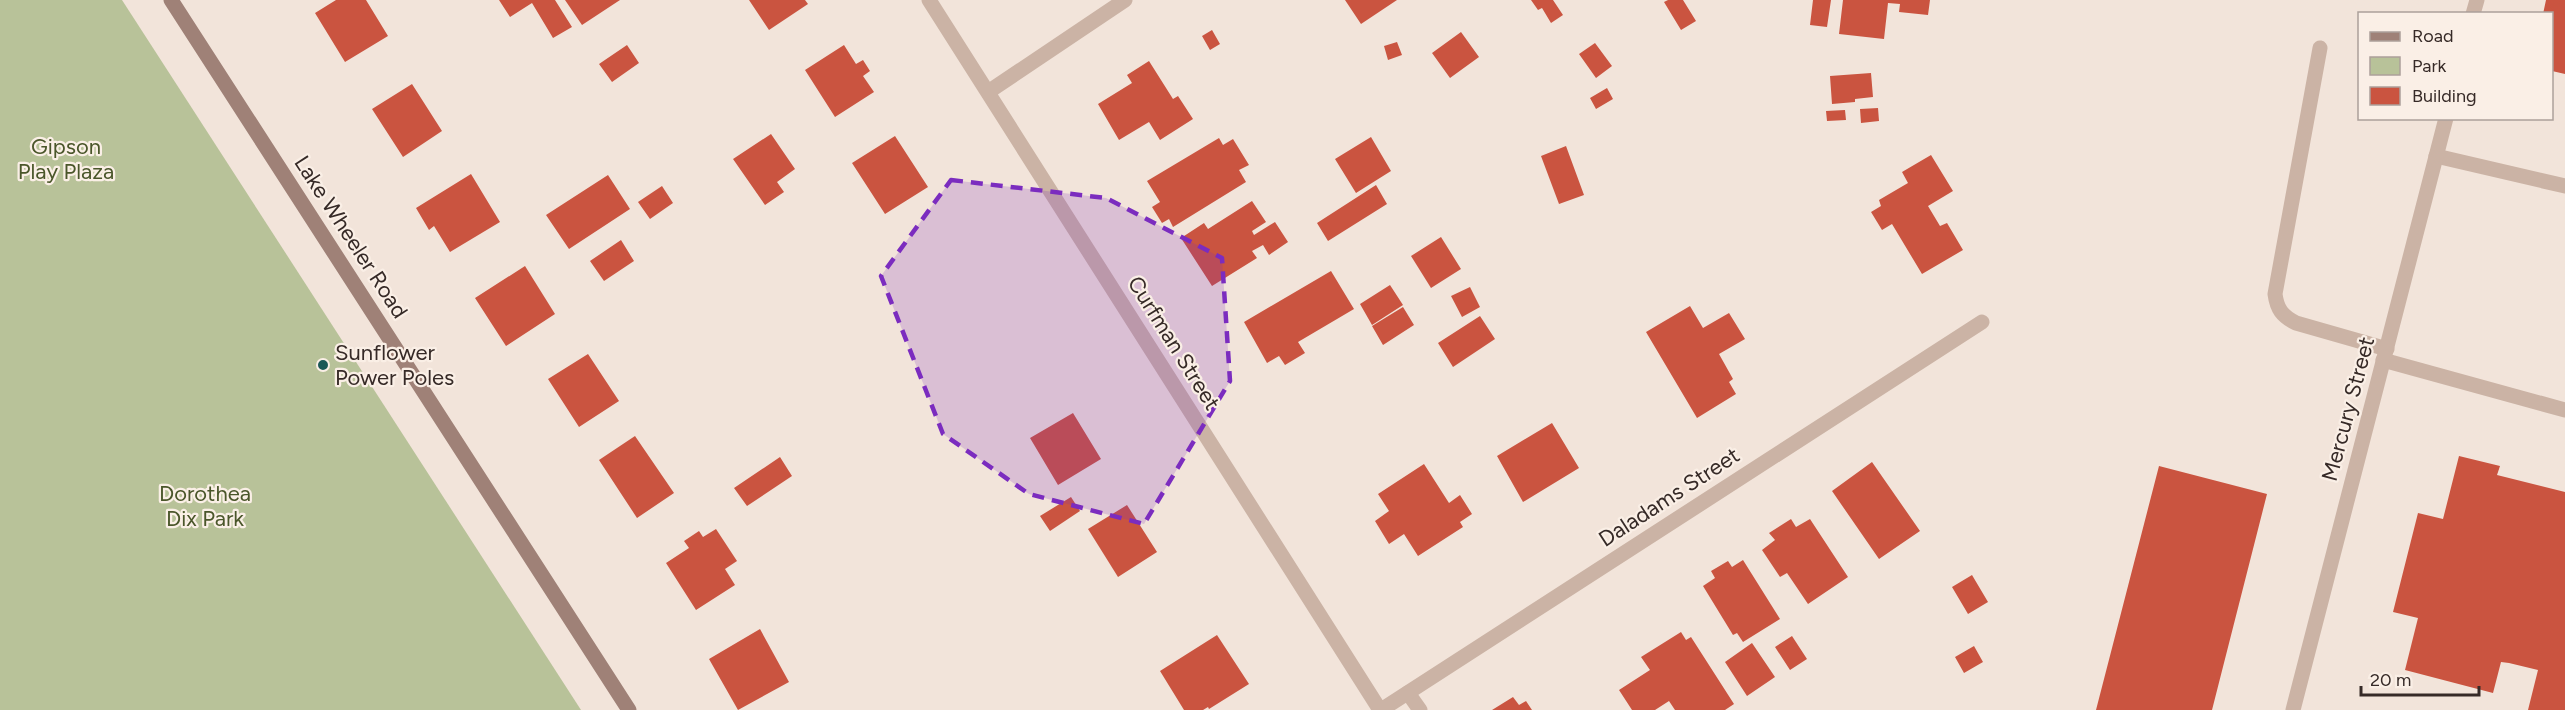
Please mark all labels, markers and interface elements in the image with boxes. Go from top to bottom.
legend [2358,12,2553,120]
text: Road [2412,25,2453,47]
text: Park [2412,55,2447,77]
text: Building [2412,85,2477,107]
park label: Gipson Play Plaza [18,133,114,185]
street label: Lake Wheeler Road [288,151,414,323]
street label: Curfman Street [1122,271,1226,415]
street label: Mercury Street [2316,334,2380,484]
place label: Sunflower Power Poles [335,339,454,391]
marker: Sunflower Power Poles [316,358,330,372]
street label: Daladams Street [1593,441,1745,553]
park label: Dorothea Dix Park [159,480,251,532]
scale bar [2361,659,2480,697]
text: 20 m [2370,669,2411,691]

